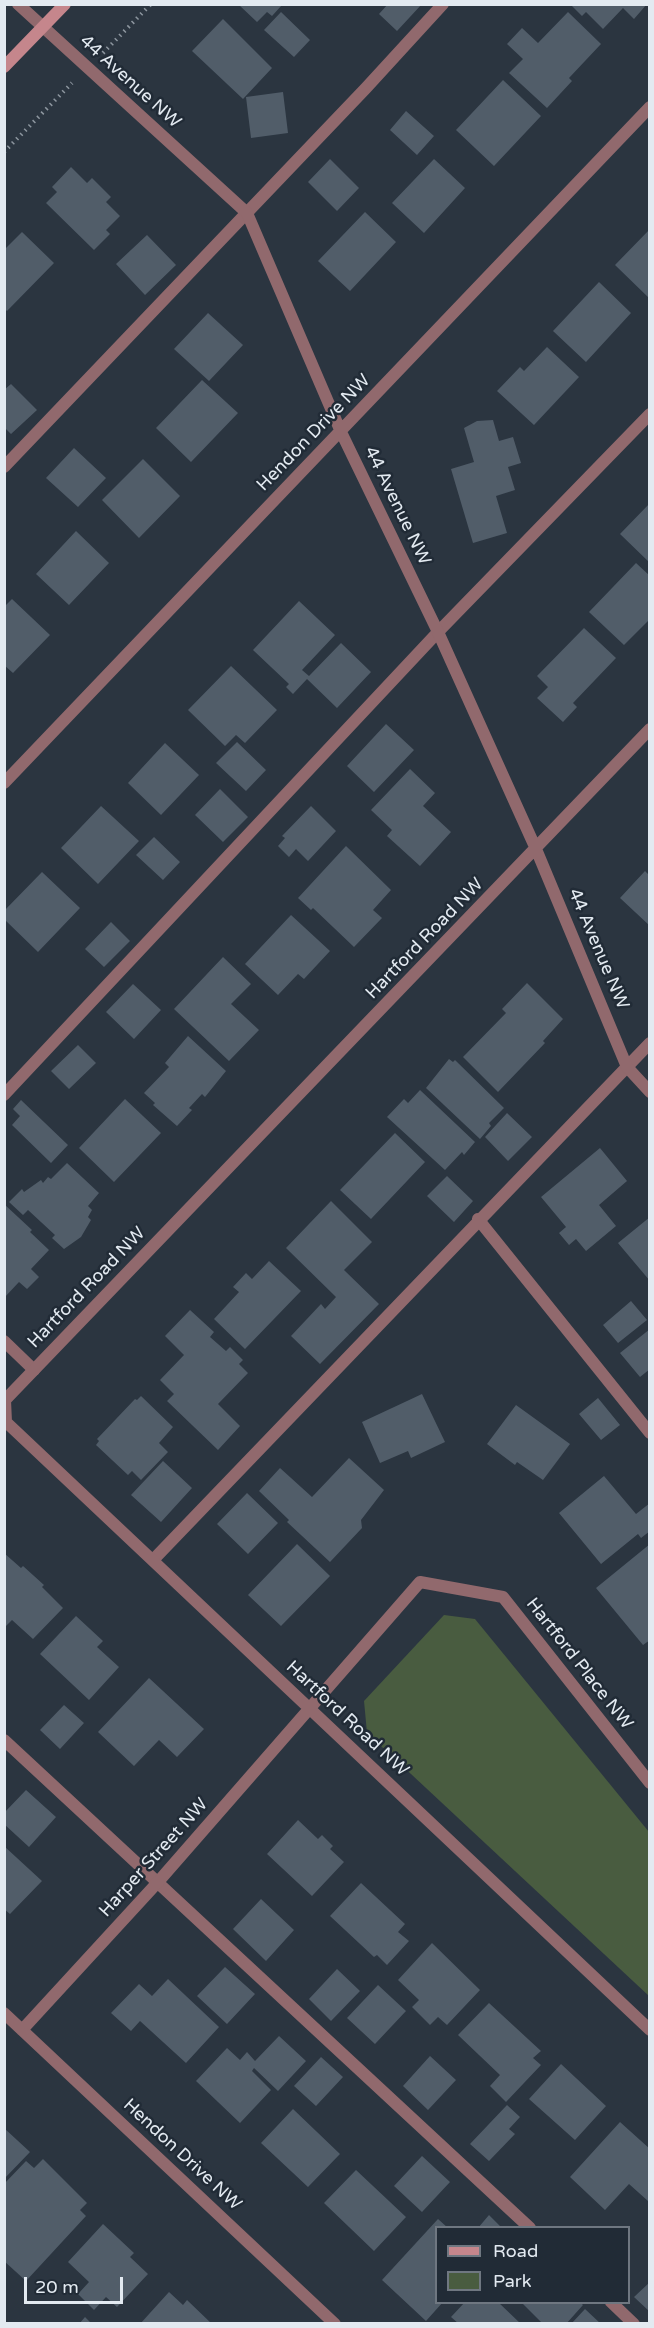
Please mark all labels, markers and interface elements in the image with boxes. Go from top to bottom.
street label: 44 Avenue NW [75,31,185,133]
street label: Hendon Drive NW [253,370,375,496]
street label: 44 Avenue NW [359,443,435,569]
street label: Hartford Road NW [362,874,488,1004]
street label: 44 Avenue NW [563,885,633,1013]
street label: Hartford Road NW [24,1223,150,1353]
street label: Hartford Place NW [521,1594,637,1734]
street label: Hartford Road NW [281,1657,413,1781]
street label: Harper Street NW [95,1794,213,1922]
street label: Hendon Drive NW [118,2095,246,2215]
legend [435,2226,630,2304]
text: Road [493,2240,538,2262]
scale bar [27,2265,126,2303]
text: Park [493,2270,531,2292]
text: 20 m [35,2276,79,2298]

